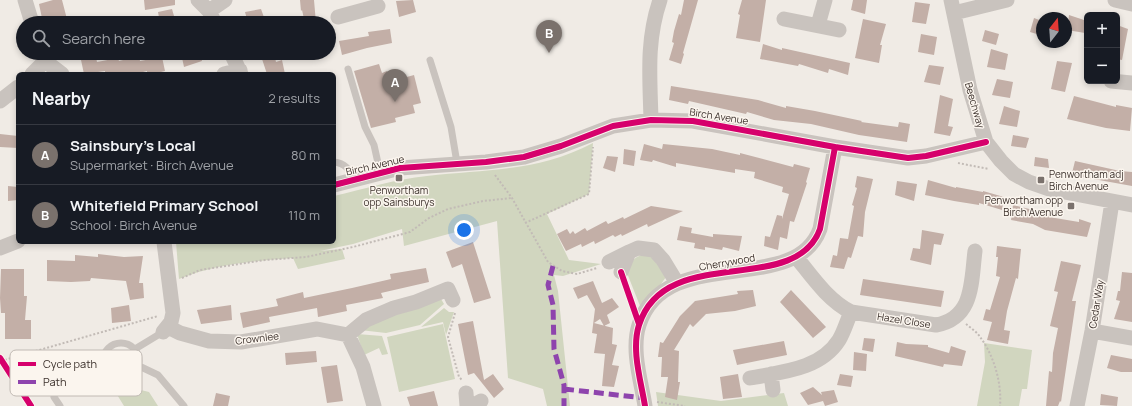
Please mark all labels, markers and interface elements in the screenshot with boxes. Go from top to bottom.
north arrow [1036,12,1072,48]
map controls [1084,12,1120,84]
button: + [1084,12,1120,48]
search box [16,16,336,60]
pin: B [536,20,562,53]
icon: search [30,27,52,49]
text: Search here [62,28,145,49]
button: − [1084,48,1120,84]
pin: A [382,69,408,102]
street label: Beechway [962,80,988,130]
text: Nearby [32,87,90,110]
text: 2 results [268,89,320,107]
street label: Birch Avenue [688,104,750,128]
text: Sainsbury's Local [70,135,196,156]
text: A [41,146,49,164]
text: 80 m [291,146,320,164]
street label: Birch Avenue [344,151,406,179]
text: Supermarket · Birch Avenue [70,156,234,174]
place label: Penwortham adj Birch Avenue [1049,167,1124,193]
marker: Penwortham opp Sainsburys [394,173,404,183]
marker: Penwortham adj Birch Avenue [1036,175,1046,185]
place label: Penwortham opp Sainsburys [364,183,434,209]
place label: Penwortham opp Birch Avenue [985,193,1063,219]
text: Whitefield Primary School [70,195,259,216]
marker: Penwortham opp Birch Avenue [1066,201,1076,211]
text: B [41,206,49,224]
text: 110 m [288,206,320,224]
text: School · Birch Avenue [70,216,197,234]
your location [454,220,474,240]
street label: Cherrywood [698,250,756,274]
street label: Cedar Way [1085,278,1107,330]
street label: Hazel Close [876,309,932,331]
street label: Crownlee [234,328,280,348]
legend [10,350,142,396]
text: Cycle path [43,356,97,371]
text: Path [43,374,66,389]

